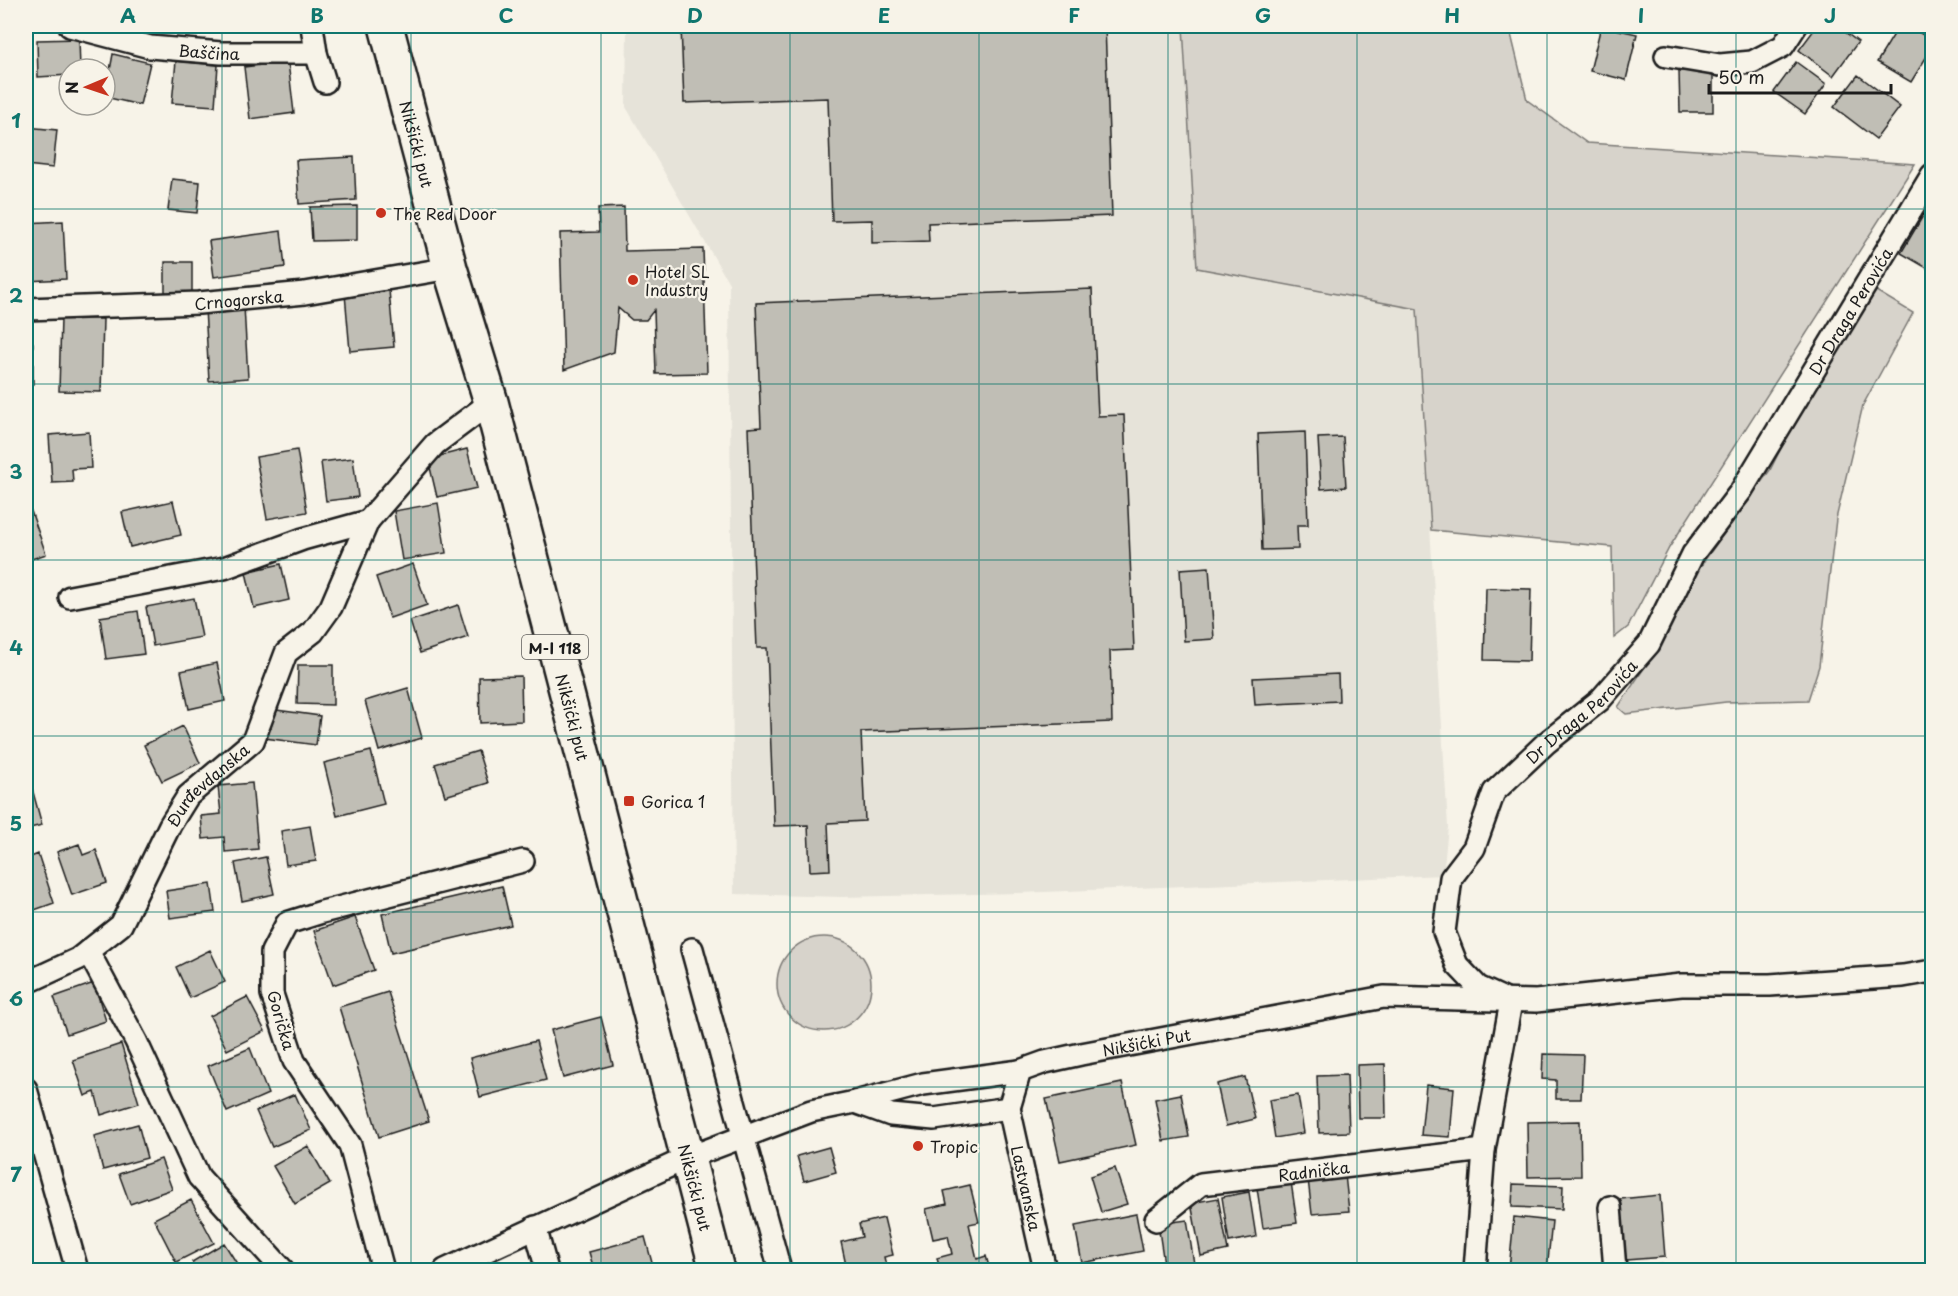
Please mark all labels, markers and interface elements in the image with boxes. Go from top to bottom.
text: A [120,0,136,30]
text: B [310,0,324,30]
text: C [498,0,514,30]
text: D [687,0,703,30]
text: E [878,0,890,30]
text: F [1068,0,1080,30]
text: G [1255,0,1271,30]
text: H [1444,0,1460,30]
text: I [1638,0,1644,30]
text: J [1824,0,1836,30]
street label: Baščina [178,37,240,65]
north arrow [57,57,117,117]
scale bar [1709,57,1890,95]
text: 50 m [1718,63,1765,90]
text: N [59,81,83,94]
street label: Nikšićki put [394,98,440,190]
text: 1 [11,105,21,135]
place label: The Red Door [393,201,497,225]
marker: The Red Door [374,206,388,220]
street label: Dr Draga Perovića [1802,243,1898,379]
place label: Hotel SL Industry [645,259,710,301]
marker: Hotel SL Industry [626,273,640,287]
text: 2 [9,280,23,310]
street label: Crnogorska [193,283,284,315]
text: 3 [9,456,23,486]
text: 4 [9,632,23,662]
road number: M-I 118 [522,635,588,659]
street label: Dr Draga Perovića [1520,654,1643,769]
street label: Nikšićki put [550,671,596,764]
street label: Đurđevdanska [160,737,254,831]
place label: Gorica 1 [641,789,705,813]
marker: Gorica 1 [622,794,636,808]
text: 5 [10,808,22,838]
text: 6 [9,983,23,1013]
street label: Gorička [262,987,302,1053]
street label: Nikšićki Put [1100,1022,1193,1062]
place label: Tropic [930,1134,978,1158]
marker: Tropic [911,1139,925,1153]
street label: Nikšićki put [673,1141,718,1234]
street label: Lastvanska [1006,1143,1048,1233]
street label: Radnička [1276,1154,1351,1187]
text: 7 [10,1159,22,1189]

